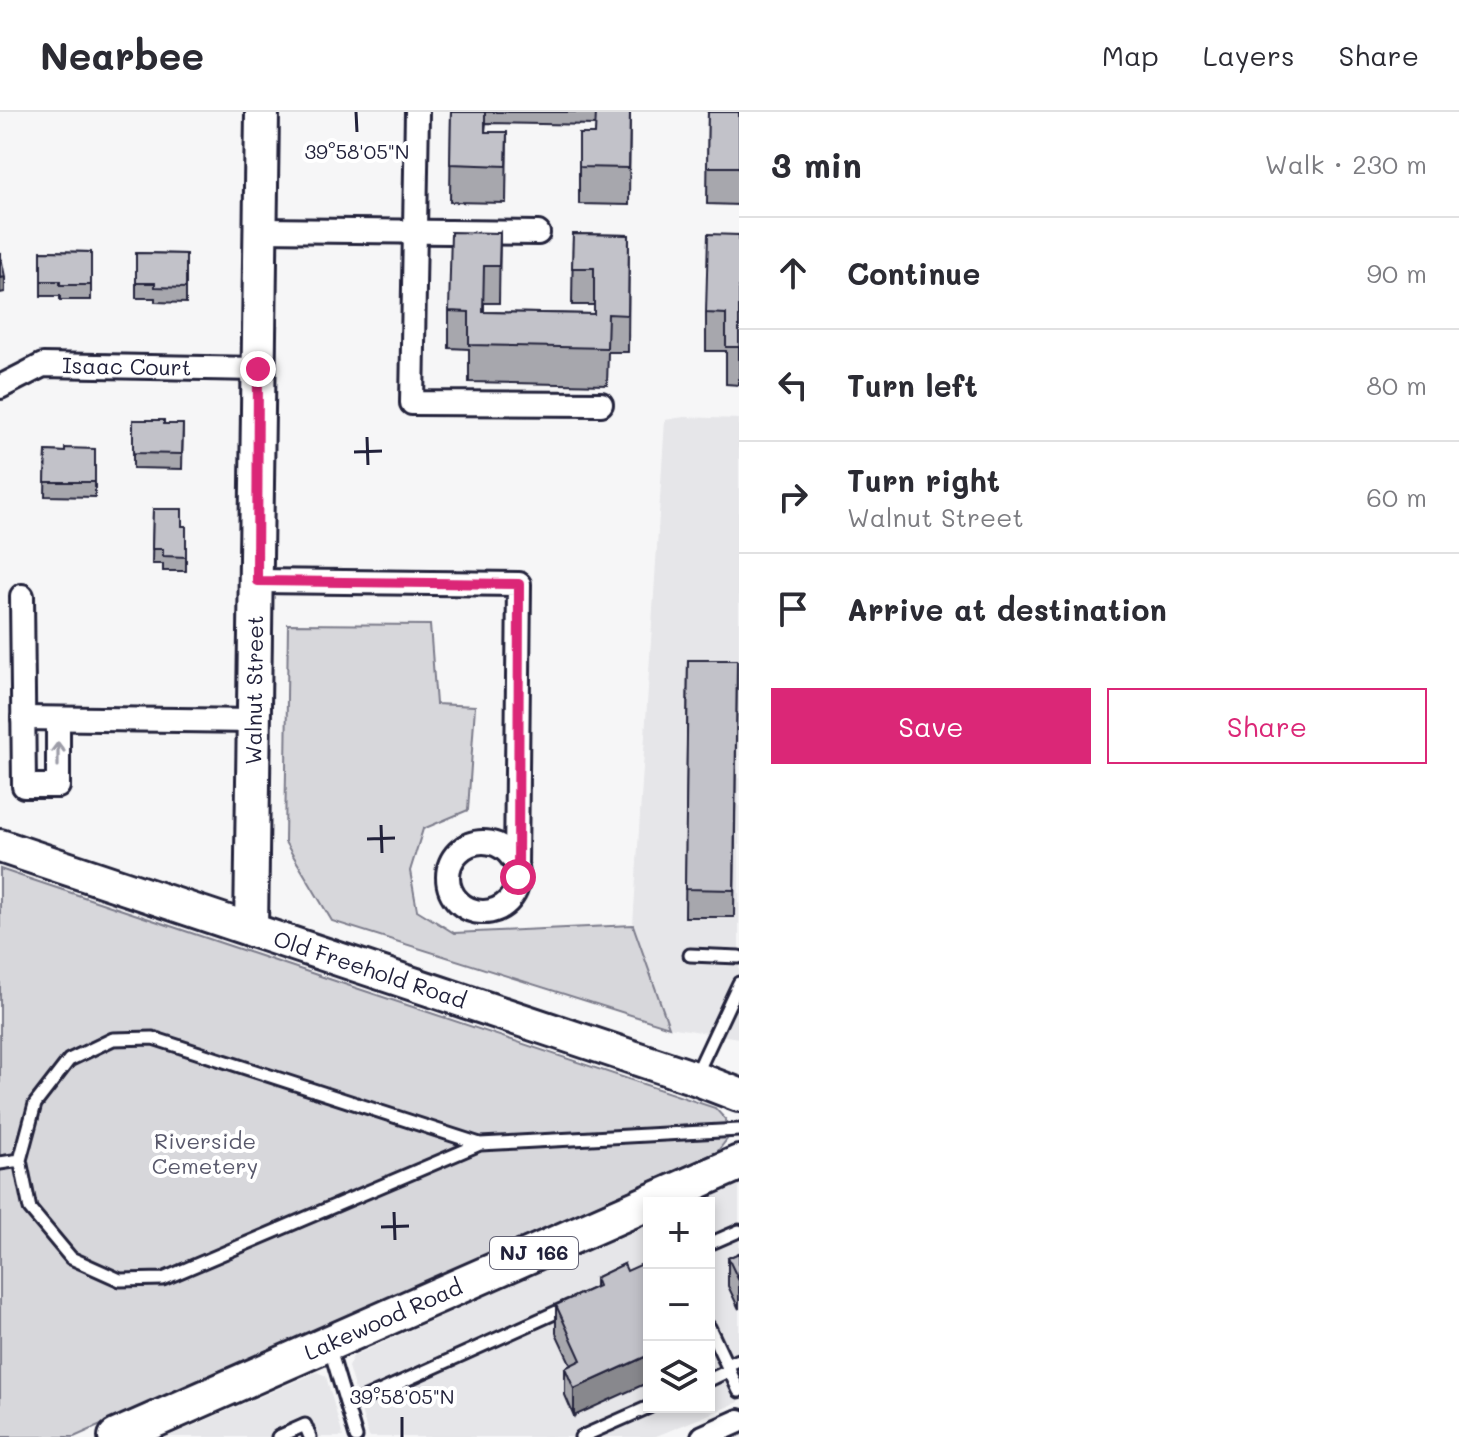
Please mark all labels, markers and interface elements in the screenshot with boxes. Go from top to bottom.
text: Nearbee [40,30,204,80]
text: Map [1102,37,1159,73]
text: Layers [1203,37,1295,73]
text: Share [1339,37,1419,73]
text: 39°58'05"N [304,138,410,164]
text: 3 min [771,142,862,187]
text: Walk · 230 m [1265,147,1427,181]
icon: ahead [771,251,815,295]
text: Continue [847,253,980,293]
text: 90 m [1367,256,1427,290]
street label: Isaac Court [62,350,192,382]
route end [240,351,276,387]
icon: left [771,363,815,407]
text: Turn left [847,365,978,405]
text: 80 m [1366,368,1427,402]
text: Turn right [847,460,1000,500]
icon: right [771,475,815,519]
text: 60 m [1366,480,1427,514]
text: Walnut Street [847,500,1024,534]
icon: arrive [771,587,815,631]
text: Arrive at destination [847,589,1167,629]
street label: Walnut Street [238,615,269,765]
button: Save [771,688,1091,764]
button: Share [1107,688,1427,764]
one-way arrow [50,741,66,768]
route start [500,859,536,895]
street label: Old Freehold Road [270,923,470,1015]
park label: Riverside Cemetery [152,1126,258,1180]
map controls [643,1197,715,1413]
button: + [643,1197,715,1269]
road number: NJ 166 [490,1237,578,1269]
button: − [643,1269,715,1341]
street label: Lakewood Road [300,1272,467,1366]
button: layers [643,1341,715,1413]
text: 39°58'05"N [349,1383,455,1409]

